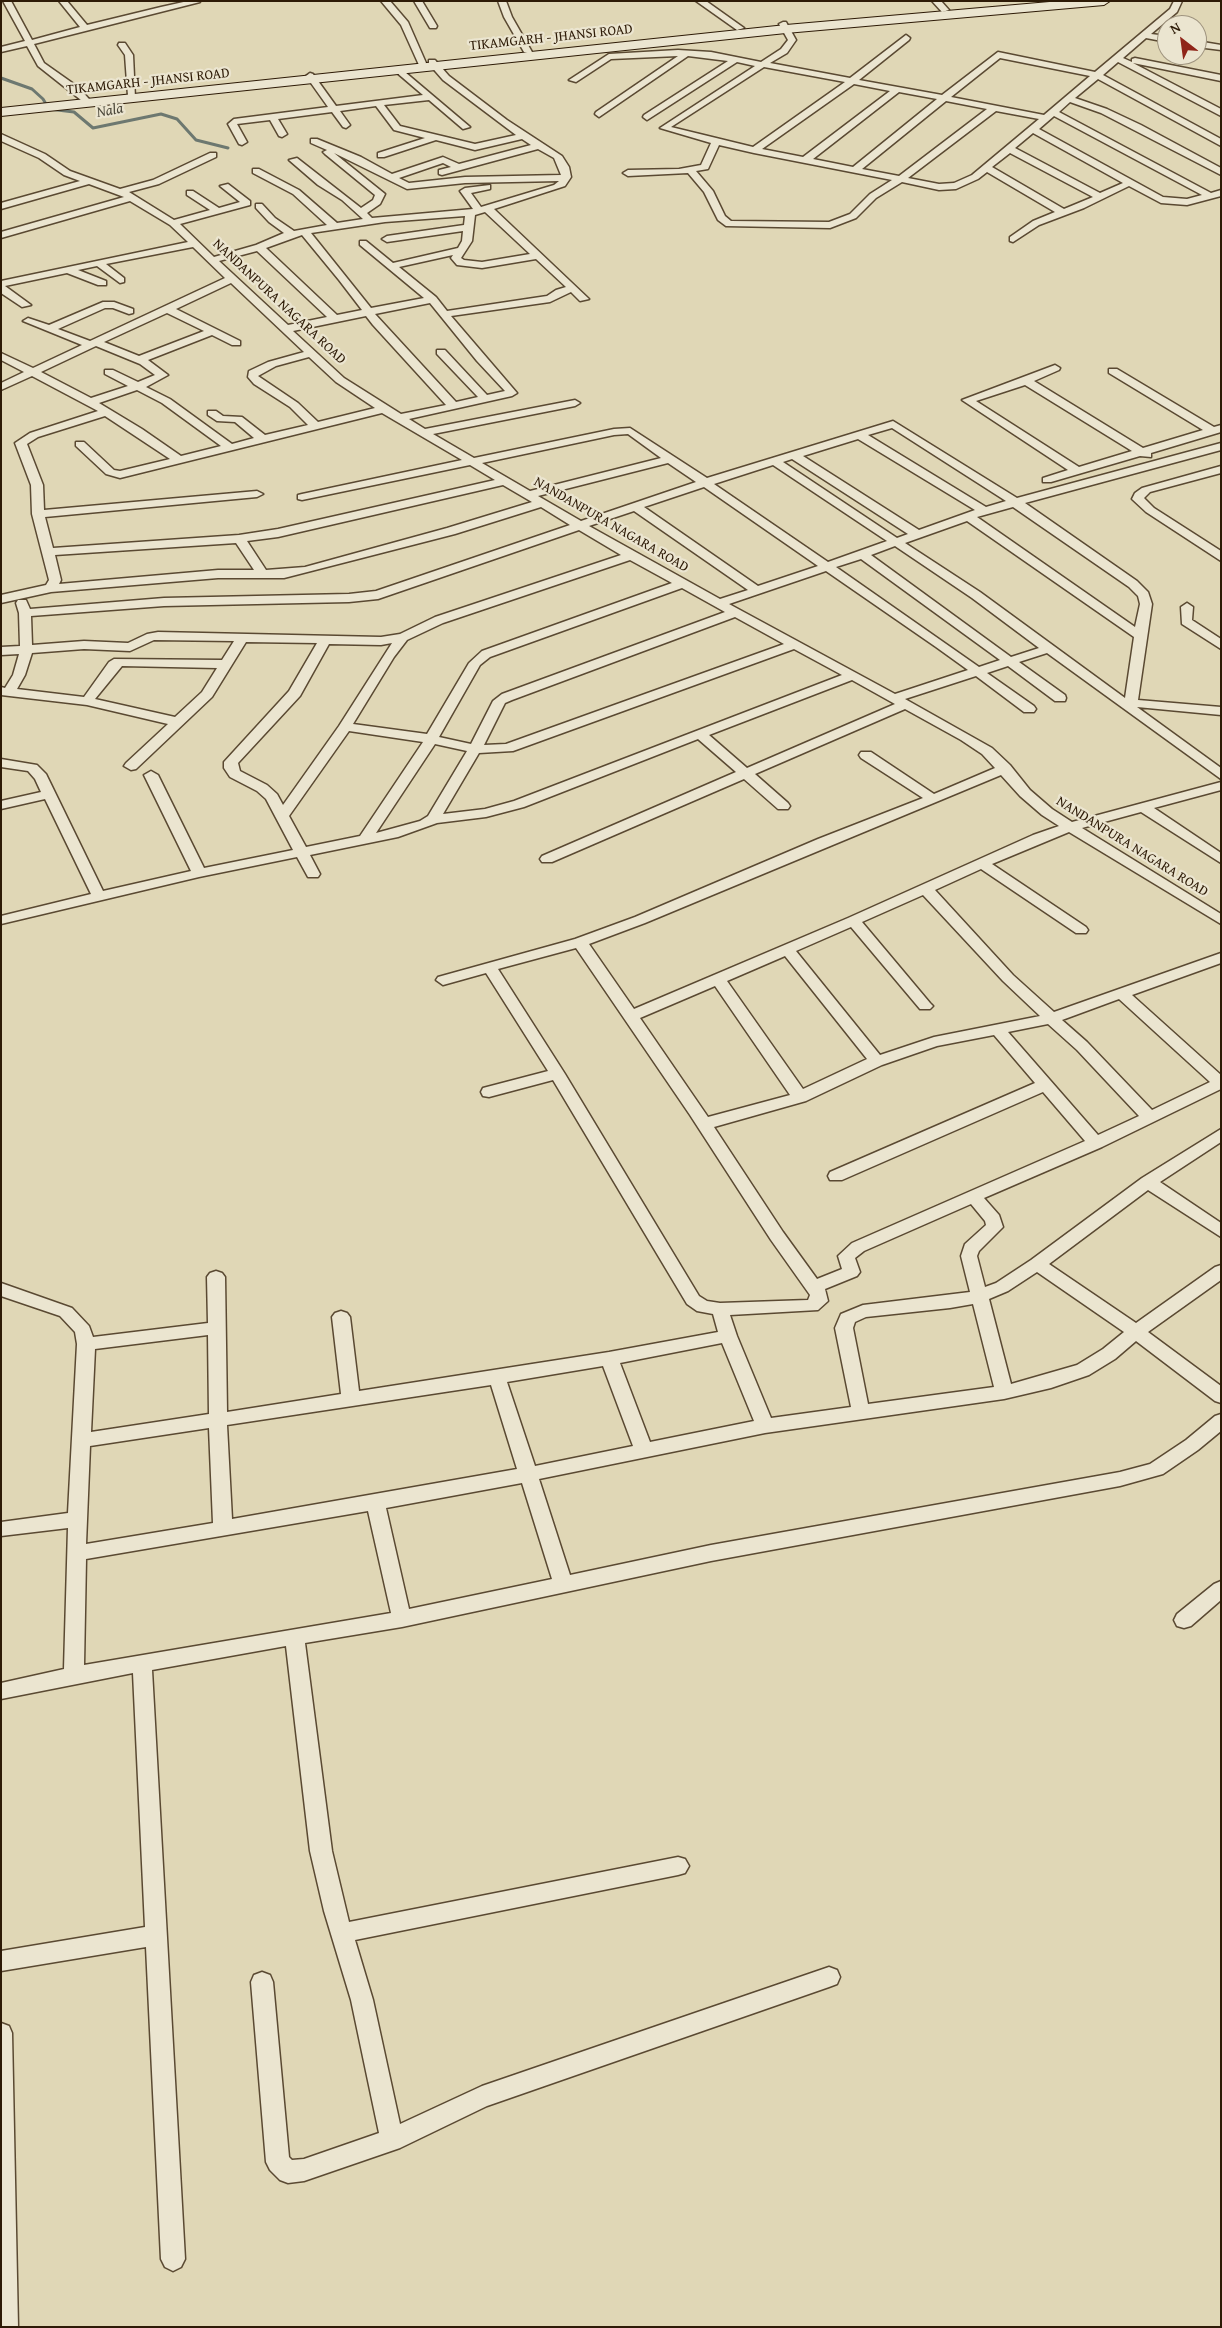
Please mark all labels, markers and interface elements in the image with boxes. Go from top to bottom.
north arrow [1157,15,1207,65]
text: N [1166,17,1184,39]
street label: TIKAMGARH - JHANSI ROAD [468,21,634,55]
street label: TIKAMGARH - JHANSI ROAD [65,65,231,99]
water label: Nala [95,100,125,122]
street label: NANDANPURA NAGARA ROAD [209,236,349,368]
street label: NANDANPURA NAGARA ROAD [531,474,691,576]
street label: NANDANPURA NAGARA ROAD [1053,793,1211,901]

